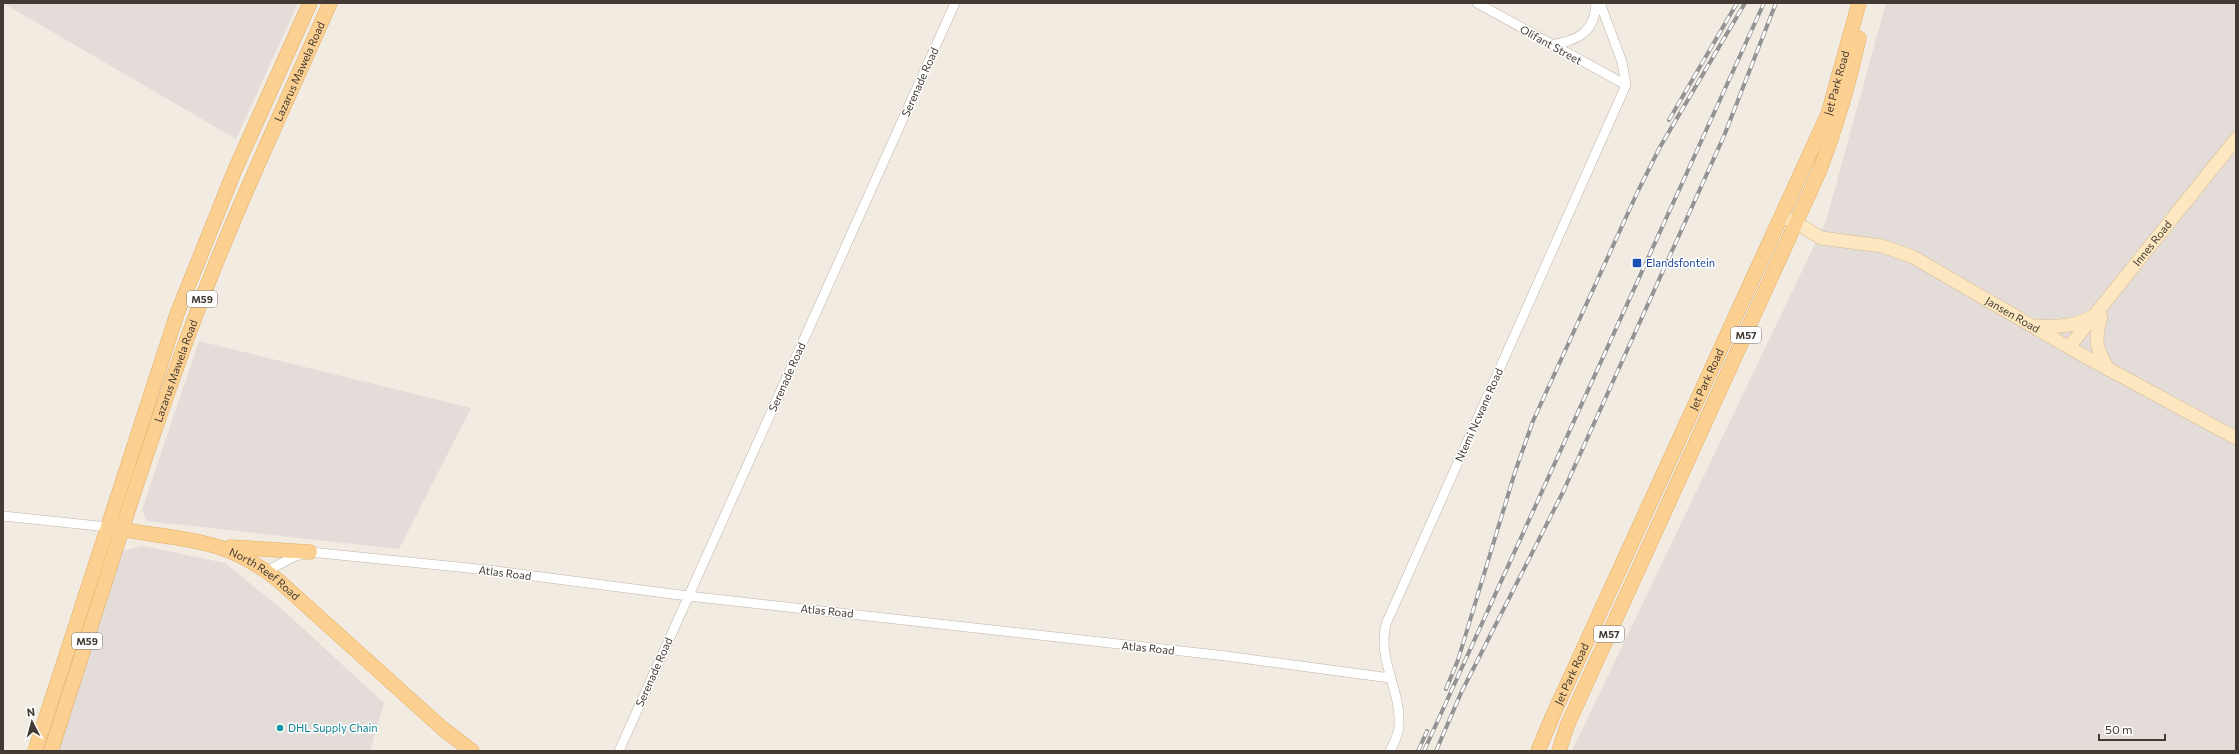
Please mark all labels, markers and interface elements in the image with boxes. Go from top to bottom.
street label: Lazarus Mawela Road [271,20,327,123]
street label: Olifant Street [1518,22,1585,67]
street label: Serenade Road [898,45,941,118]
street label: Jet Park Road [1821,49,1851,117]
street label: Innes Road [2130,218,2174,268]
place label: Elandsfontein [1646,256,1715,269]
marker: Elandsfontein [1631,257,1643,269]
road number: M59 [187,291,217,307]
street label: Jansen Road [1983,294,2042,335]
street label: Lazarus Mawela Road [151,318,200,424]
road number: M57 [1731,327,1761,343]
street label: Serenade Road [765,340,808,413]
street label: Jet Park Road [1686,346,1726,413]
street label: Ntemi Ncwane Road [1452,366,1505,464]
street label: North Reef Road [227,545,303,602]
street label: Atlas Road [478,563,532,582]
street label: Atlas Road [800,601,854,620]
road number: M57 [1594,626,1624,642]
road number: M59 [72,633,102,649]
street label: Serenade Road [632,635,675,708]
street label: Atlas Road [1121,638,1175,657]
street label: Jet Park Road [1552,641,1591,707]
north arrow [12,702,52,742]
text: N [26,705,36,718]
scale bar [2099,716,2165,742]
place label: DHL Supply Chain [288,721,378,734]
text: 50 m [2105,722,2133,736]
marker: DHL Supply Chain [275,723,285,733]

